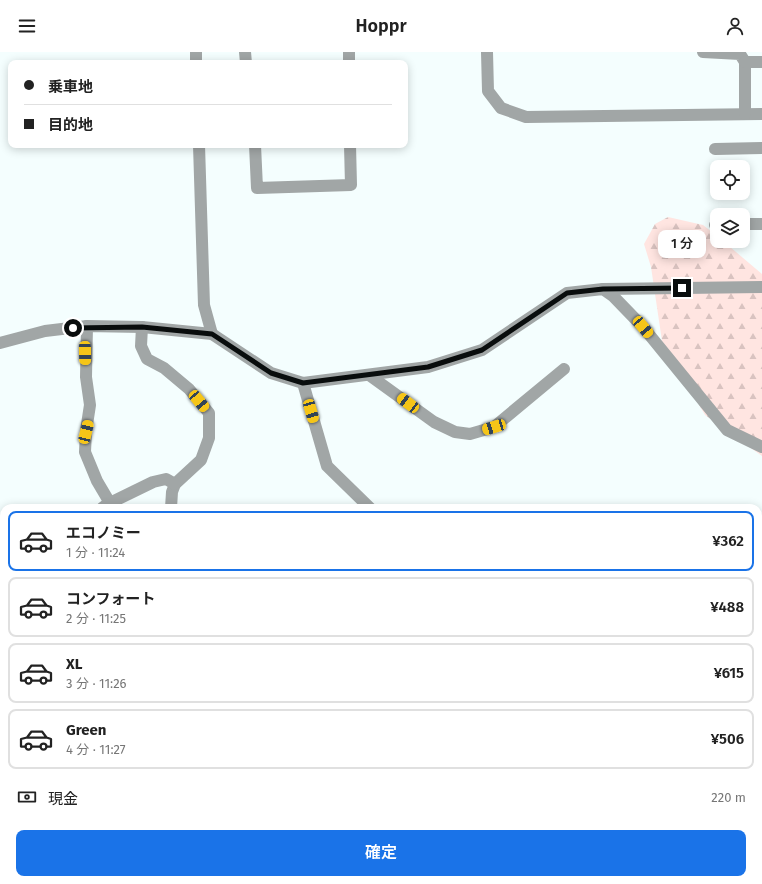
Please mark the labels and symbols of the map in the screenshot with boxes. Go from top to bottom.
callout: 1 分 [658,230,706,258]
route end [673,279,691,297]
car [631,314,655,340]
route start [64,319,82,337]
car [79,341,91,365]
car [187,388,211,414]
car [395,391,421,415]
car [302,398,320,424]
car [481,418,507,436]
car [77,419,95,445]

